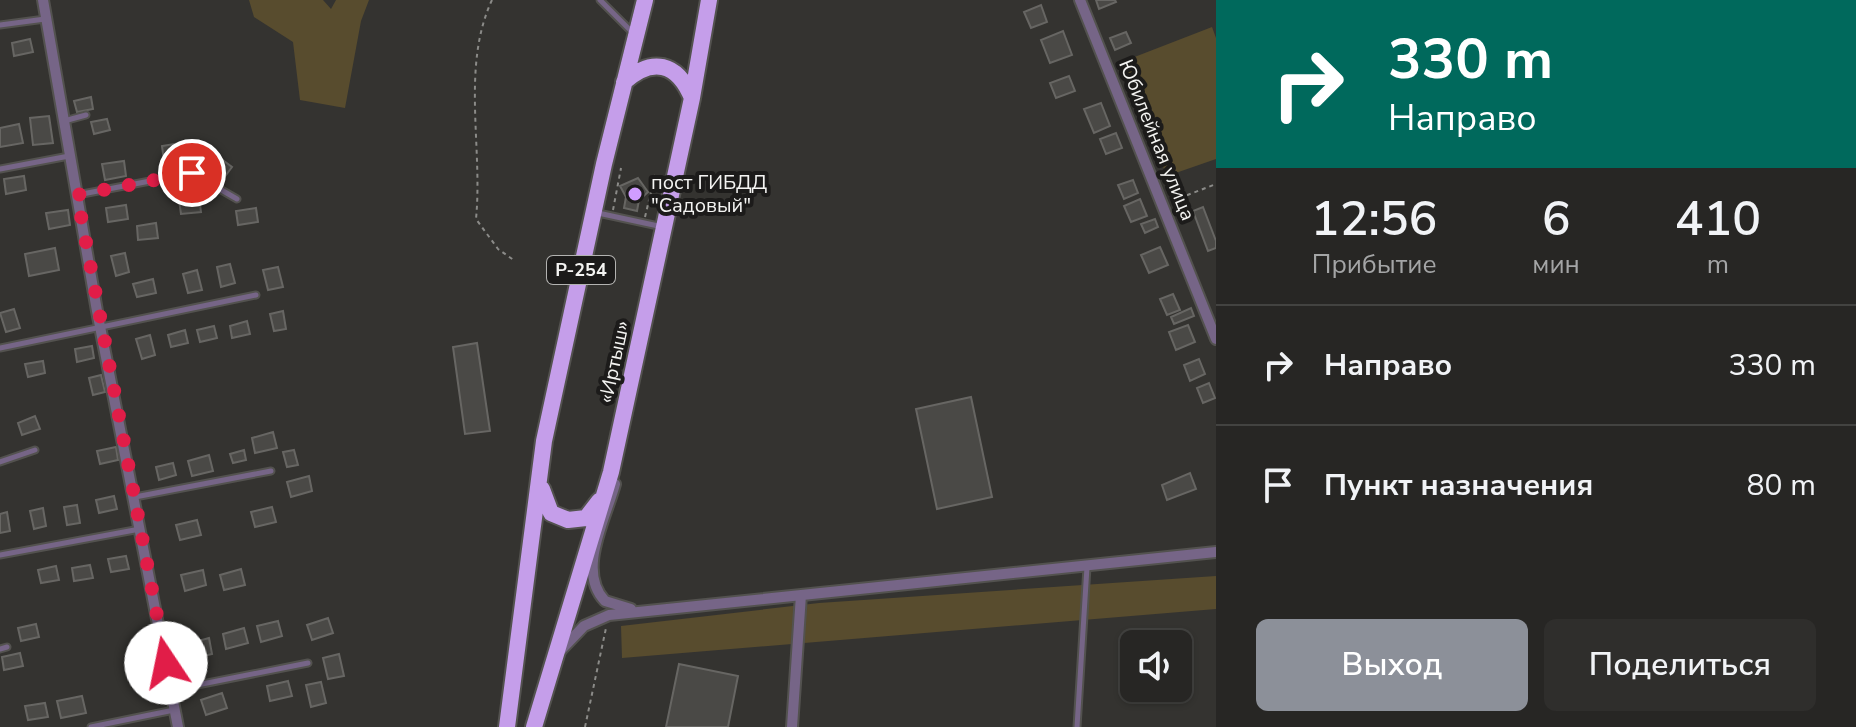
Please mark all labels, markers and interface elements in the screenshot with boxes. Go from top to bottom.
text: 330 m [1388,21,1553,98]
icon: right [1256,32,1360,136]
street label: Юбилейная улица [1112,55,1202,225]
text: Направо [1388,94,1537,143]
pin [158,139,226,207]
icon: arrive [170,151,214,195]
place label: пост ГИБДД "Садовый" [651,169,768,219]
marker: пост ГИБДД "Садовый" [626,185,644,203]
text: 12:56 [1311,186,1437,252]
text: 6 [1542,186,1570,252]
text: 410 [1675,186,1761,252]
text: Прибытие [1312,247,1437,282]
text: мин [1532,247,1580,282]
text: m [1707,247,1729,282]
road number: Р-254 [547,256,615,284]
street label: «Иртыш» [592,318,636,406]
icon: right [1256,343,1300,387]
text: Направо [1324,345,1452,386]
text: 330 m [1729,345,1816,386]
icon: arrive [1256,463,1300,507]
text: Пункт назначения [1324,465,1593,506]
text: 80 m [1747,465,1816,506]
button: Выход [1256,619,1528,711]
button: Поделиться [1544,619,1816,711]
position arrow [124,621,208,705]
map controls [1120,630,1192,702]
button: sound [1120,630,1192,702]

